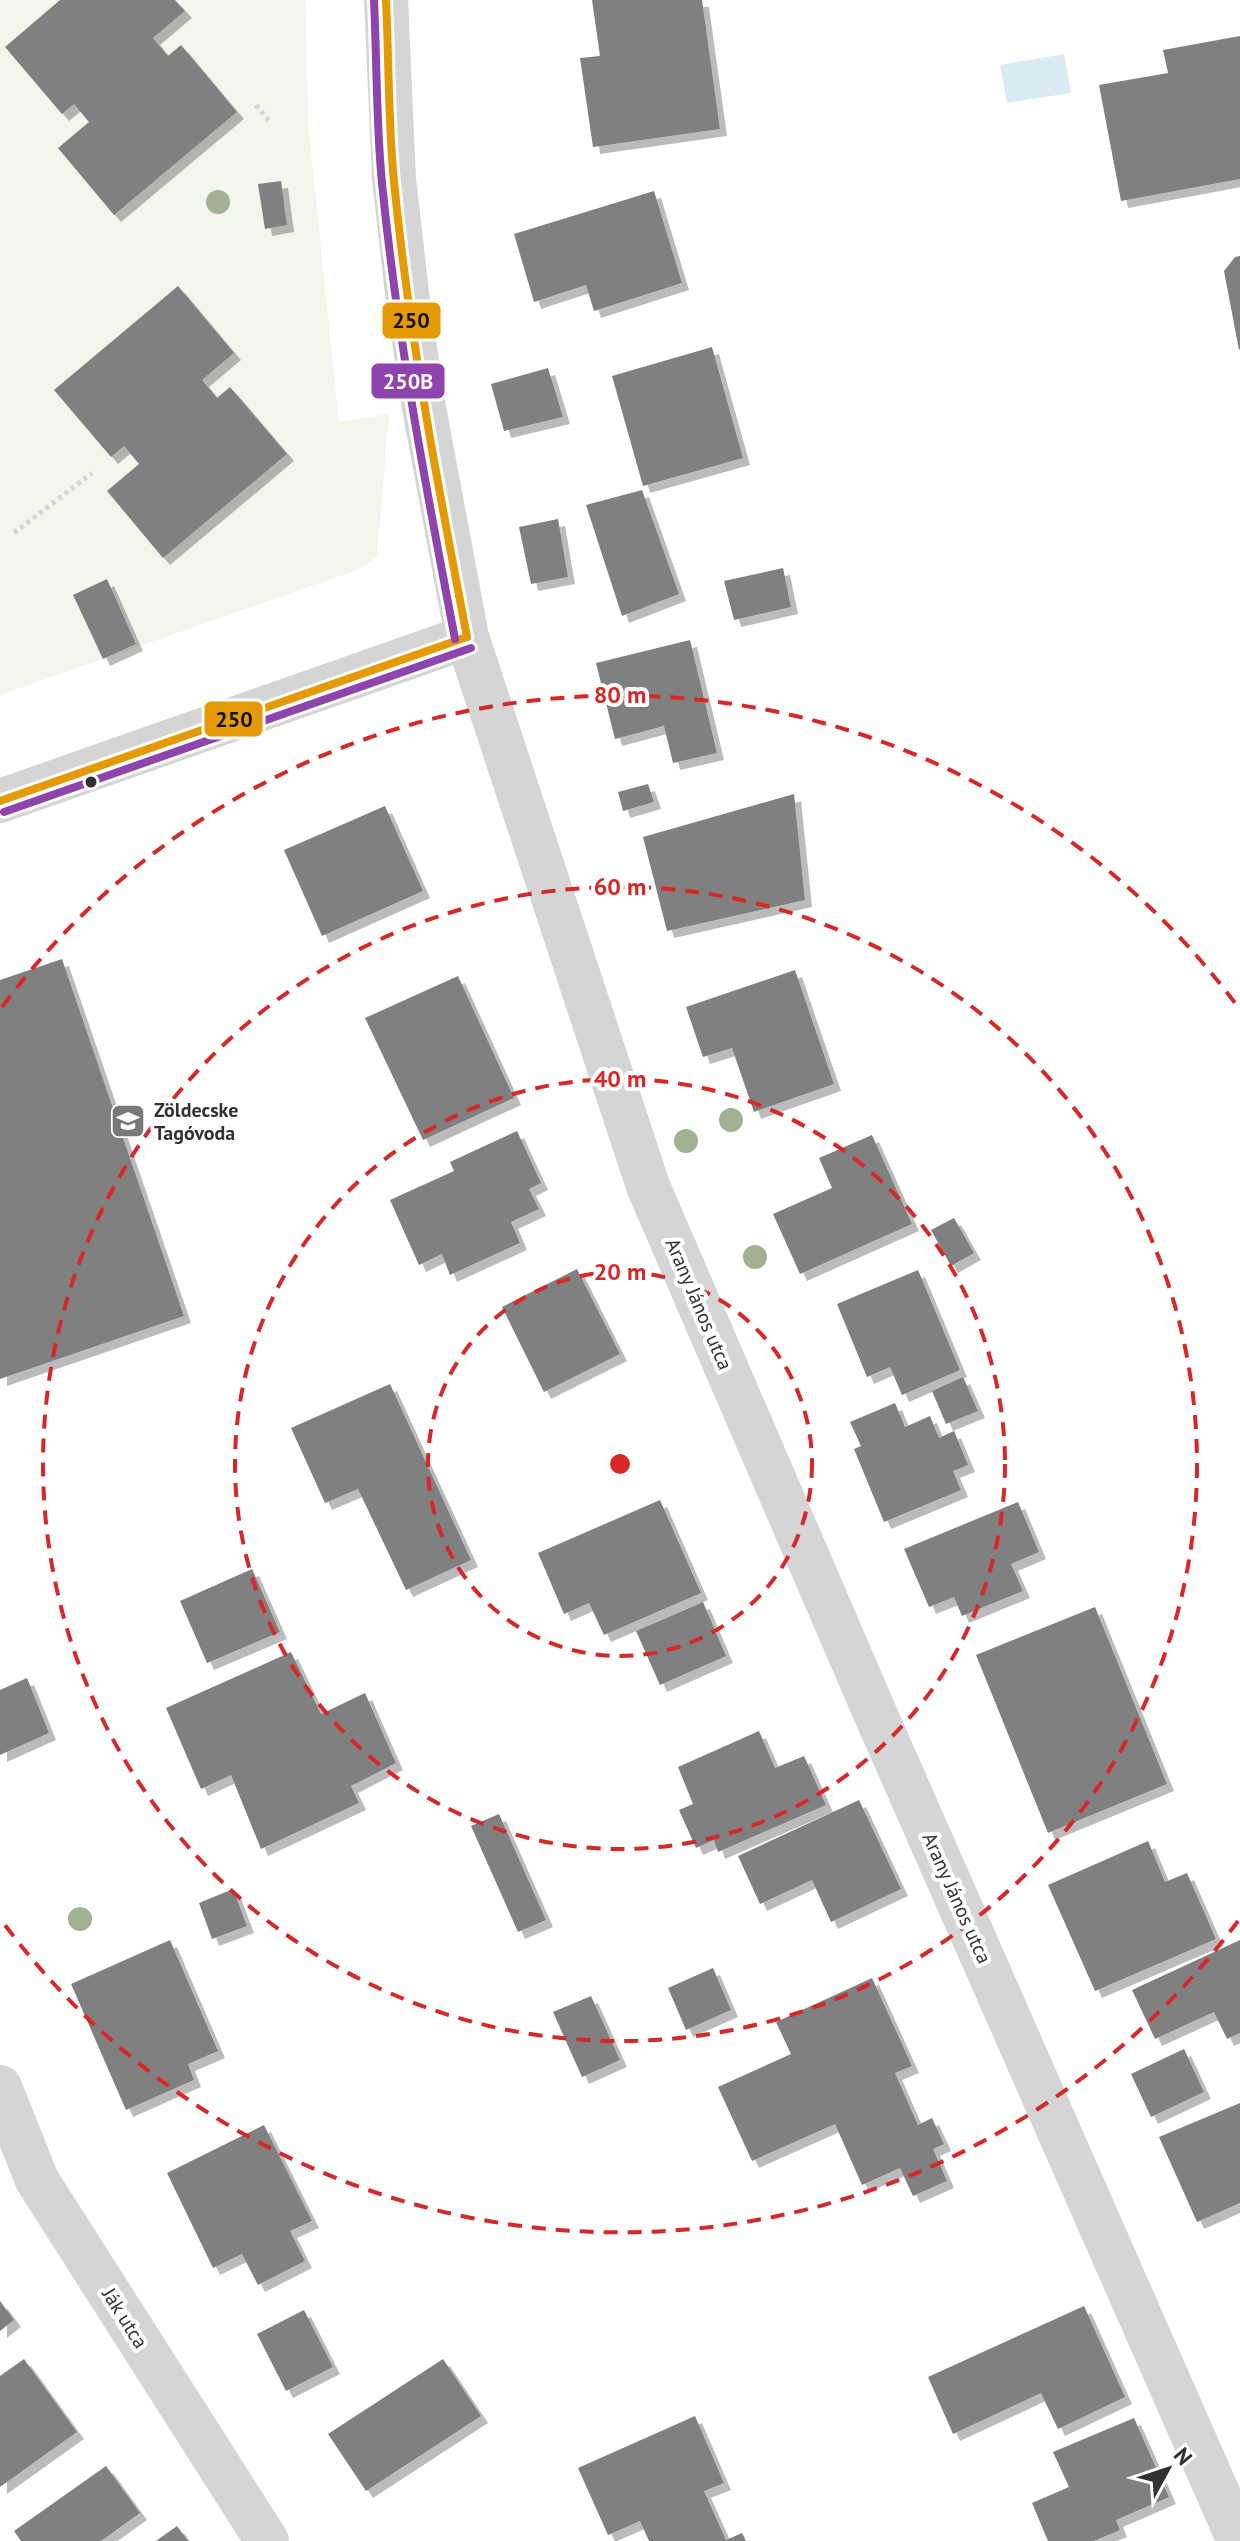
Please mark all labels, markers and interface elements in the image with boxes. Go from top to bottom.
line badge: 250 [381,301,442,340]
text: 250 [392,306,430,334]
line badge: 250B [370,362,446,400]
text: 250B [383,367,433,395]
text: 80 m [594,679,646,710]
line badge: 250 [203,700,264,738]
text: 250 [215,705,253,733]
unlabelled marker [83,774,99,790]
text: 60 m [594,871,646,902]
text: 40 m [594,1063,646,1094]
place label: Zöldecske Tagóvoda [154,1097,238,1146]
school or university icon: Zöldecske Tagóvoda [109,1102,147,1140]
street label: Arany János utca [660,1234,738,1374]
text: 20 m [594,1256,646,1287]
centre of rings [606,1450,634,1478]
street label: Arany János utca [916,1828,998,1968]
street label: Ják utca [96,2282,154,2353]
north arrow [1128,2429,1208,2509]
text: N [1168,2442,1199,2471]

